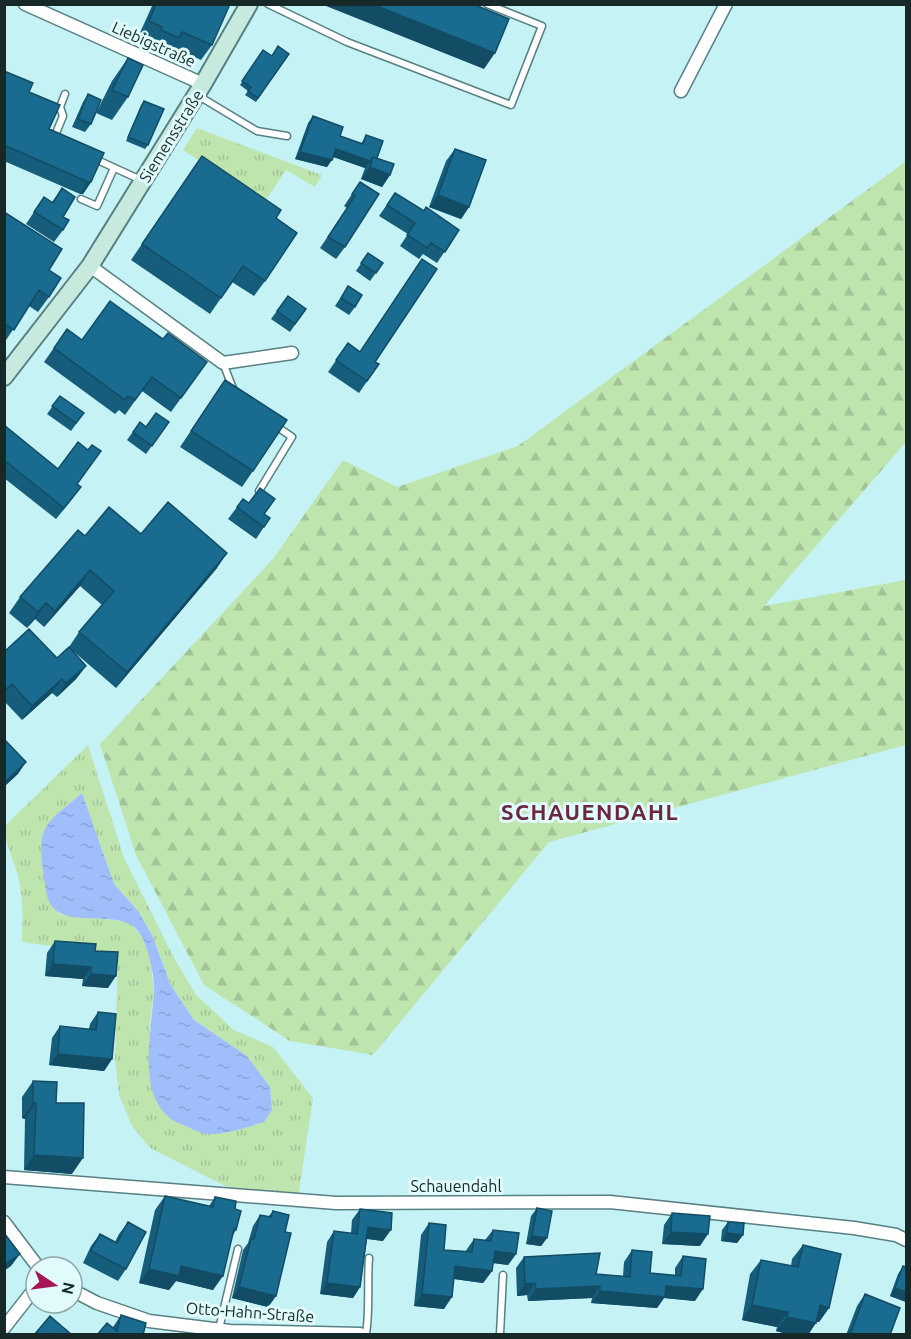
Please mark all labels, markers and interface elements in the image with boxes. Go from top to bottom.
street label: Liebigstraße [110,18,198,70]
street label: Siemensstraße [135,86,207,186]
district label: SCHAUENDAHL [501,799,679,824]
street label: Schauendahl [410,1177,502,1195]
north arrow [24,1255,84,1315]
text: N [59,1281,79,1296]
street label: Otto-Hahn-Straße [185,1299,315,1325]

